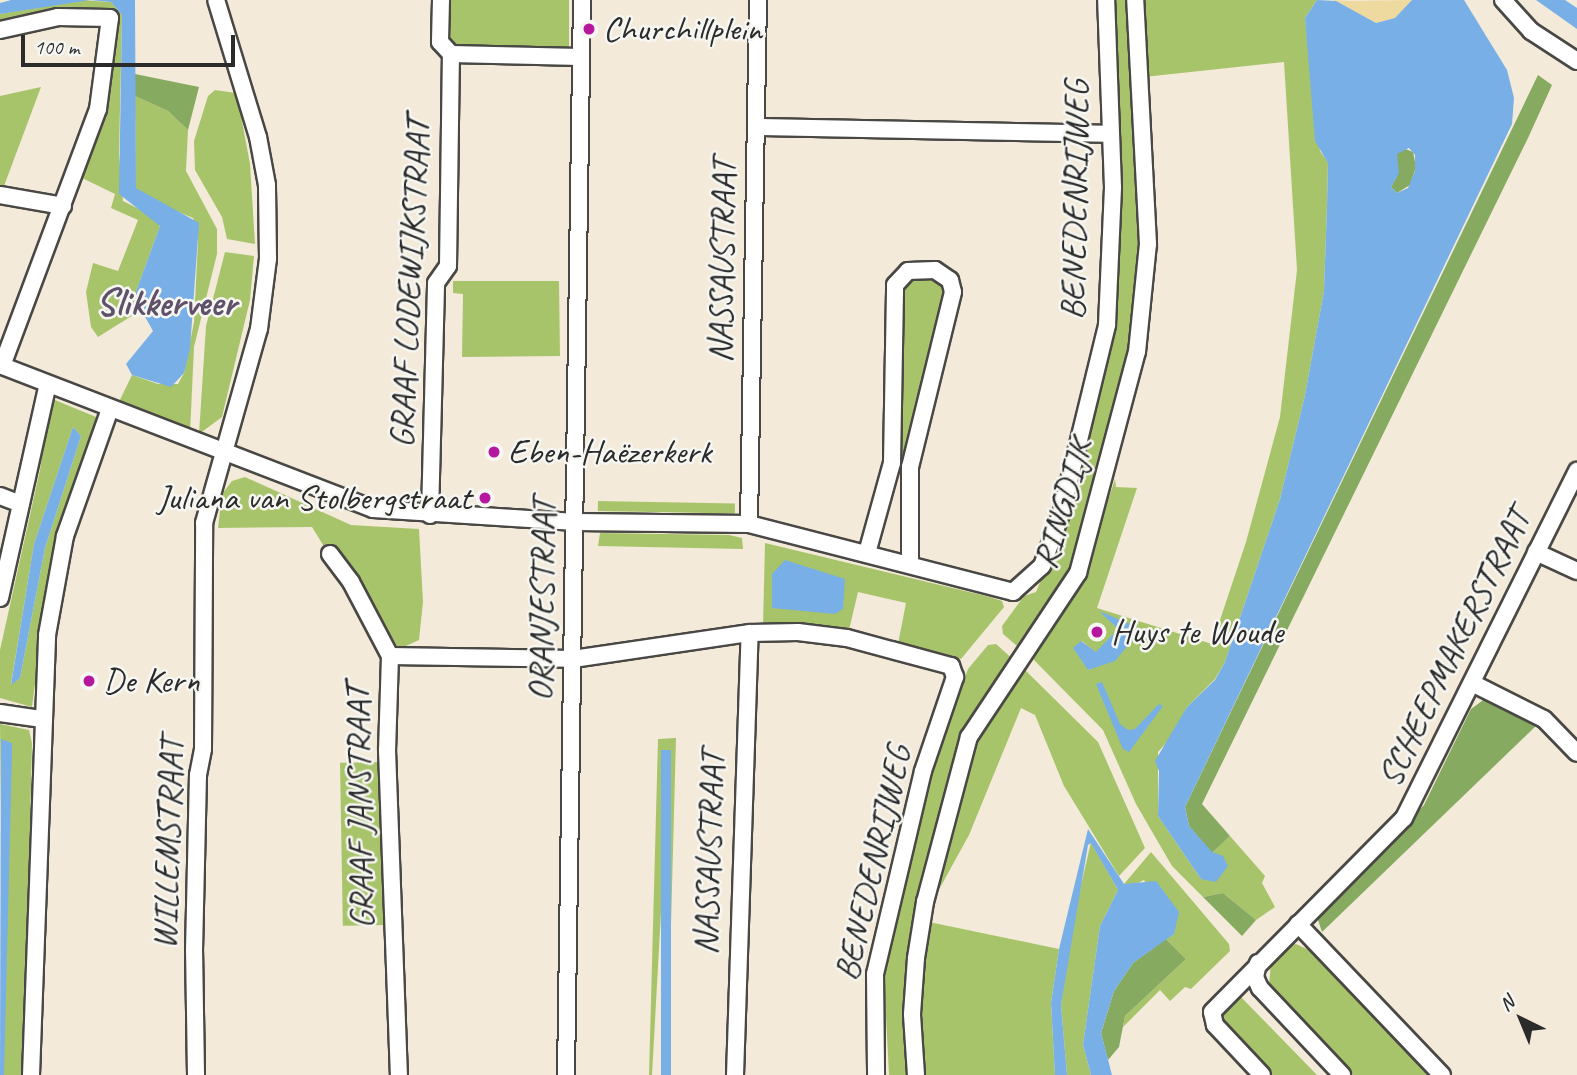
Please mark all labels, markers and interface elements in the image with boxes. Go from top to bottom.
place label: Churchillplein [603,8,762,50]
scale bar [24,21,238,65]
marker: Churchillplein [581,21,597,37]
text: 100 m [34,34,79,60]
street label: BENEDENRIJWEG [1052,80,1098,320]
street label: GRAAF LODEWIJKSTRAAT [380,117,440,449]
street label: NASSAUSTRAAT [699,159,745,363]
district label: Slikkerveer [96,280,236,326]
place label: Eben-Haëzerkerk [508,431,711,473]
street label: RINGDIJK [1024,435,1102,573]
marker: Eben-Haëzerkerk [486,444,502,460]
place label: Juliana van Stolbergstraat [154,477,471,519]
marker: Juliana van Stolbergstraat [477,490,493,506]
street label: ORANJESTRAAT [519,498,565,702]
street label: SCHEEPMAKERSTRAAT [1369,503,1539,793]
place label: Huys te Woude [1111,611,1283,653]
marker: Huys te Woude [1089,624,1105,640]
place label: De Kern [103,660,199,702]
marker: De Kern [81,673,97,689]
street label: GRAAF JANSTRAAT [337,685,383,929]
street label: WILLEMSTRAAT [143,738,193,950]
street label: BENEDENRIJWEG [826,742,920,984]
street label: NASSAUSTRAAT [684,750,734,956]
north arrow [1486,984,1556,1054]
text: N [1494,991,1519,1016]

